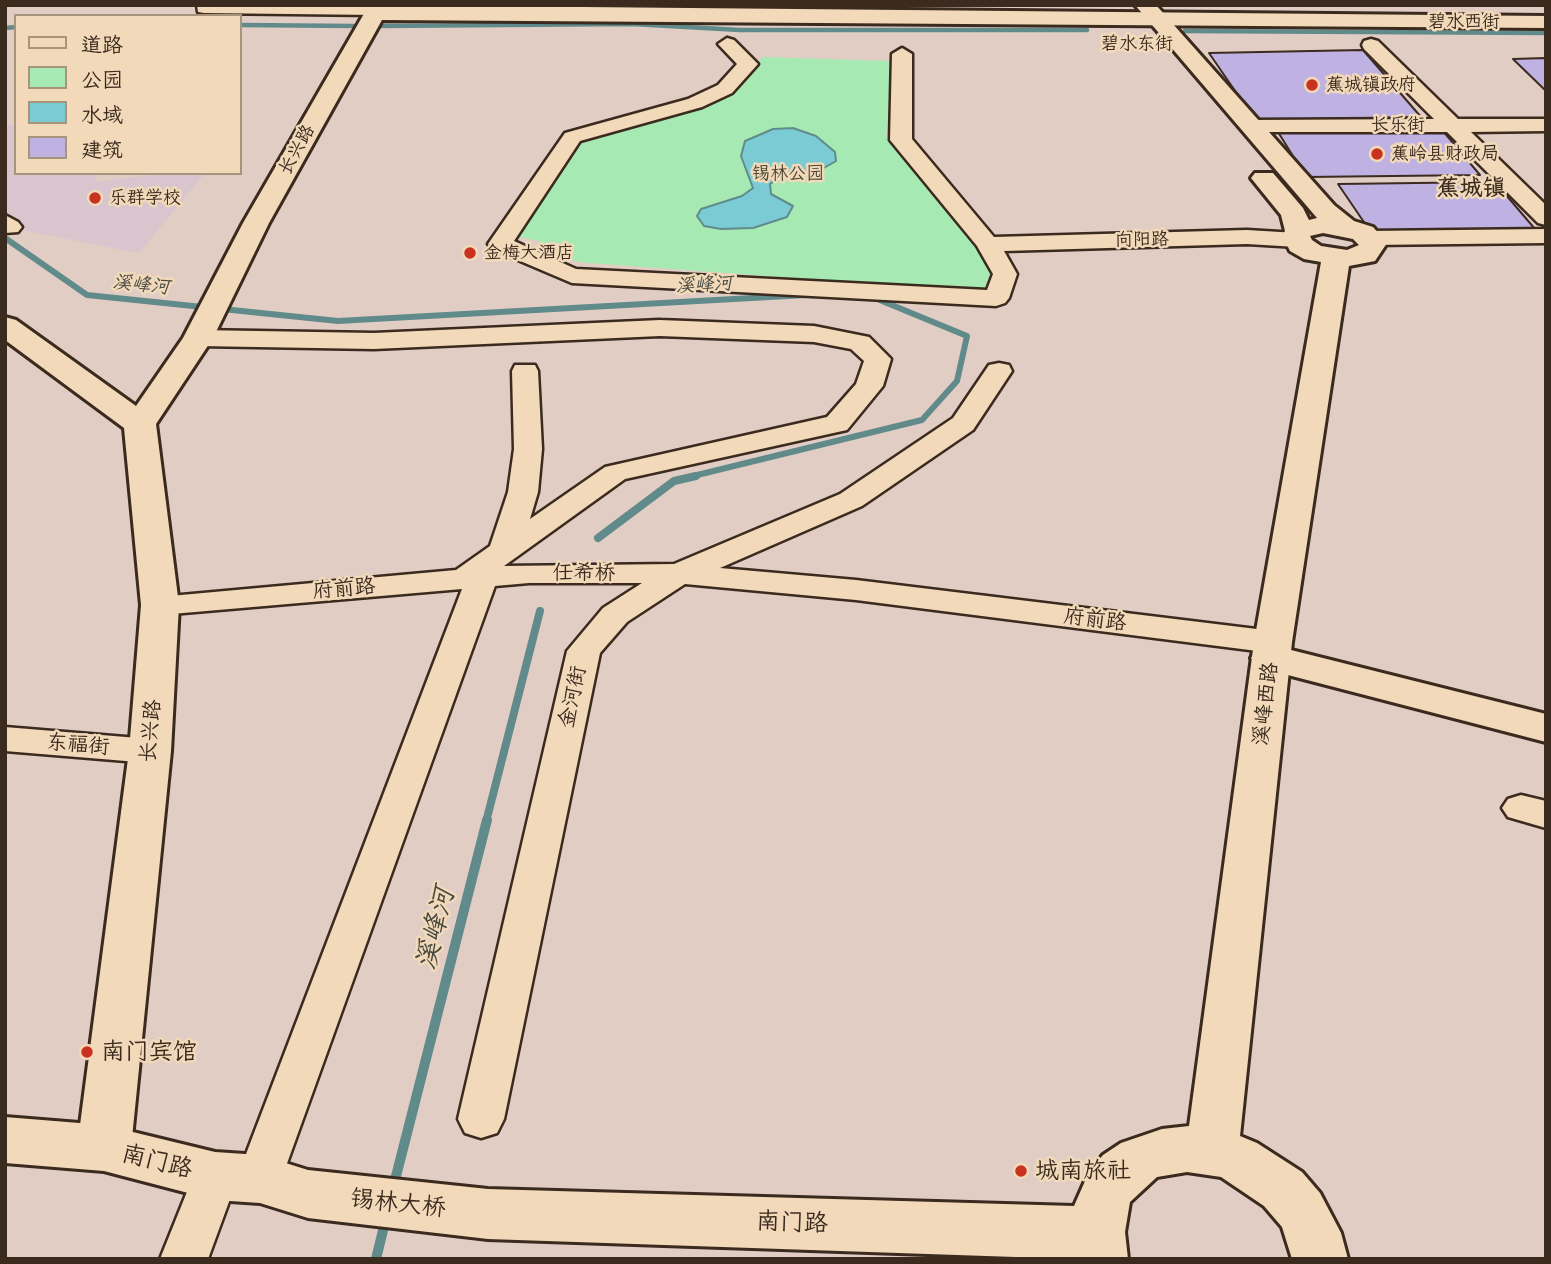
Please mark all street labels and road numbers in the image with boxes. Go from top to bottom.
street label: 碧水西街 [1428,11,1500,33]
street label: 碧水东街 [1101,33,1173,55]
street label: 长乐街 [1371,114,1425,136]
street label: 长兴路 [274,121,320,179]
street label: 向阳路 [1115,229,1169,251]
street label: 任希桥 [553,560,615,586]
street label: 府前路 [312,574,376,604]
street label: 府前路 [1062,604,1128,636]
street label: 溪峰西路 [1248,661,1284,747]
street label: 金河街 [554,664,592,730]
street label: 长兴路 [136,699,166,763]
street label: 东福街 [46,730,110,760]
street label: 南门路 [119,1139,195,1185]
street label: 锡林大桥 [349,1185,447,1223]
street label: 南门路 [756,1207,828,1239]

